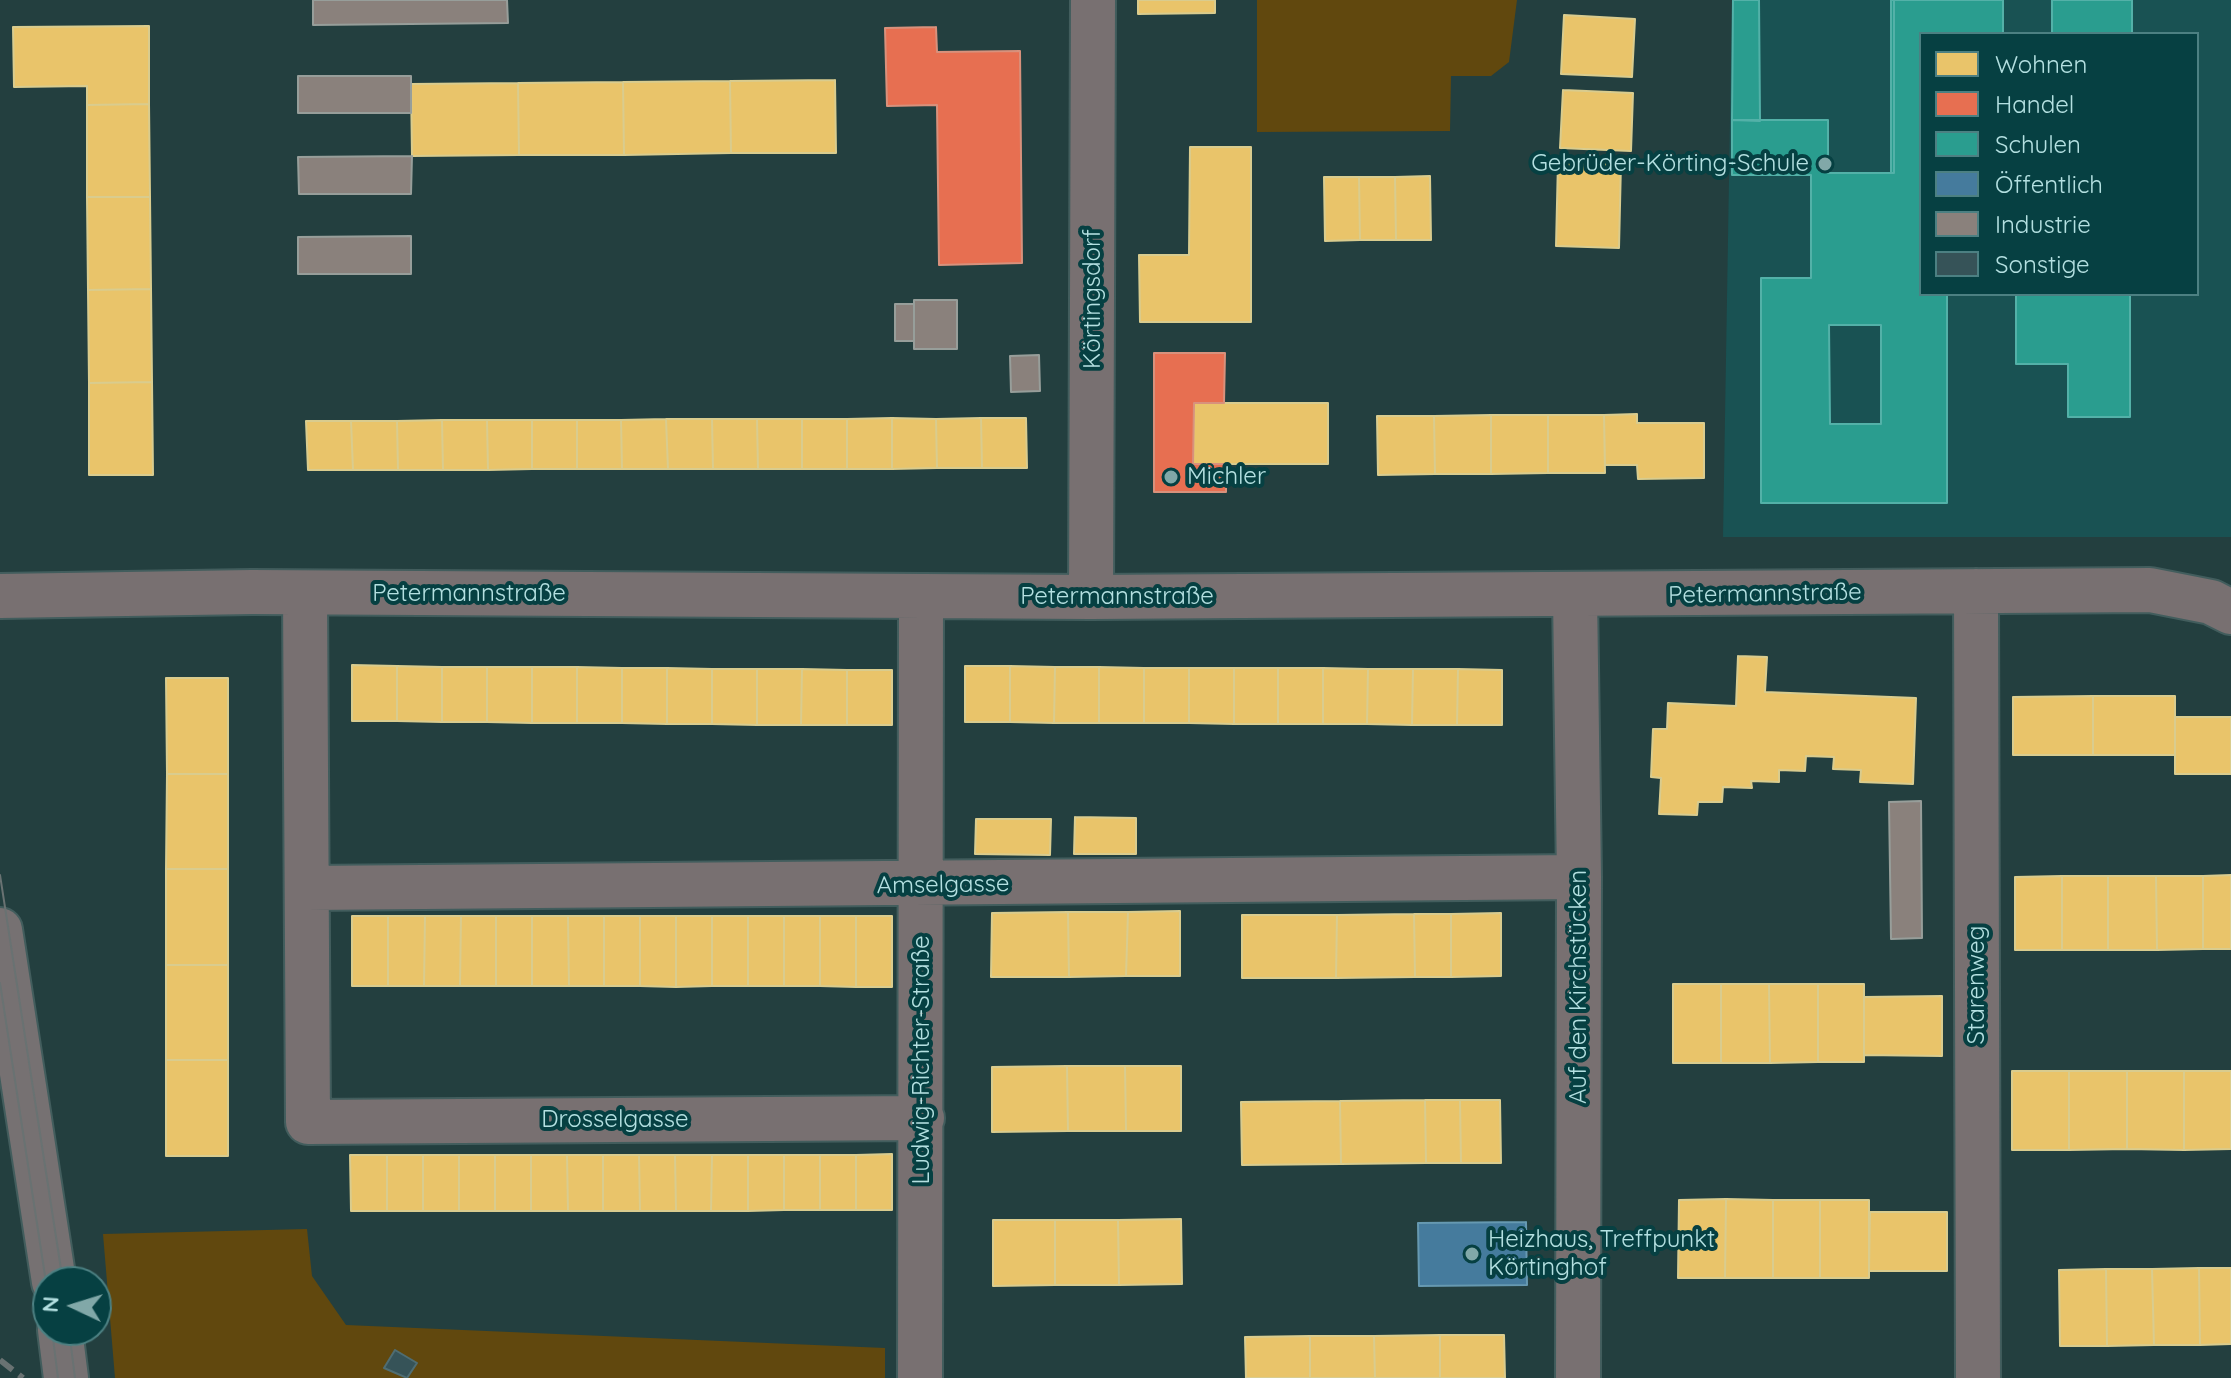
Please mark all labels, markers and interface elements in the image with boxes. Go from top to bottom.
legend [1919,32,2199,296]
text: Wohnen [1995,49,2087,79]
text: Handel [1995,89,2074,119]
text: Schulen [1995,129,2081,159]
place label: Gebrüder-Körting-Schule [1531,150,1809,178]
marker: Gebrüder-Körting-Schule [1816,155,1834,173]
text: Öffentlich [1995,169,2103,199]
text: Industrie [1995,209,2091,239]
street label: Körtingsdorf [1079,229,1107,369]
text: Sonstige [1995,249,2089,279]
place label: Michler [1187,463,1266,491]
marker: Michler [1162,468,1180,486]
street label: Petermannstraße [1668,578,1862,610]
street label: Petermannstraße [372,580,566,608]
street label: Petermannstraße [1020,583,1214,611]
street label: Amselgasse [876,869,1010,901]
street label: Auf den Kirchstücken [1565,870,1593,1104]
street label: Starenweg [1963,926,1991,1044]
street label: Ludwig-Richter-Straße [908,935,936,1185]
street label: Drosselgasse [541,1106,689,1134]
place label: Heizhaus, Treffpunkt Körtinghof [1488,1226,1715,1282]
marker: Heizhaus, Treffpunkt Körtinghof [1463,1245,1481,1263]
north arrow [32,1266,112,1346]
text: N [36,1295,65,1314]

